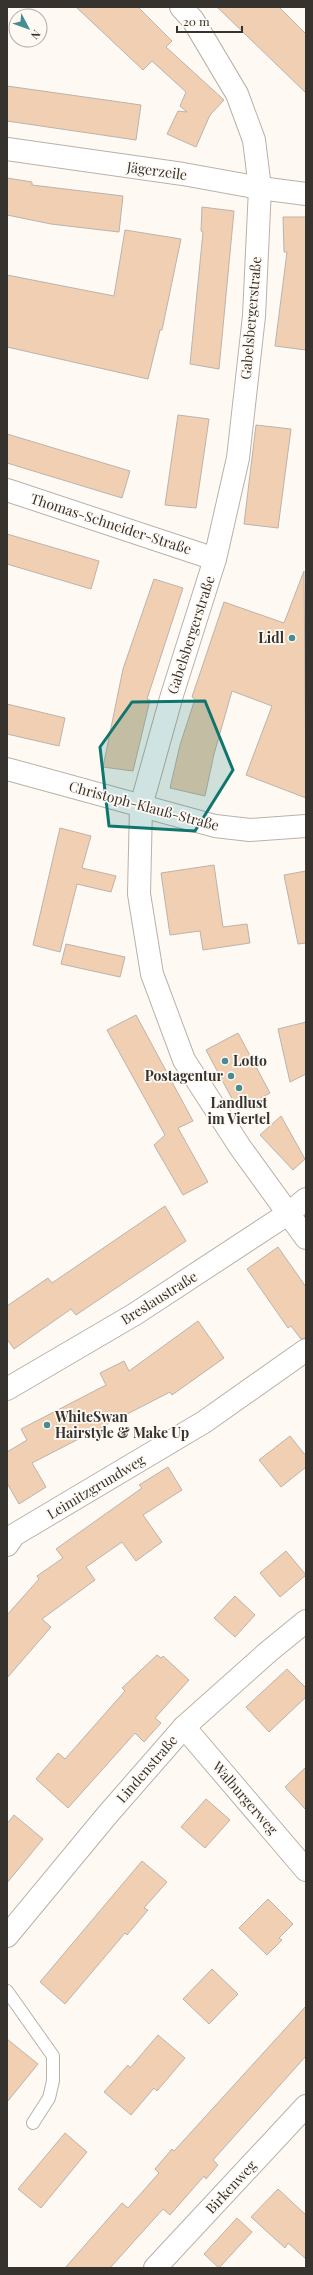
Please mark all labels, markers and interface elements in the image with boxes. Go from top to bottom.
north arrow [8,8,48,48]
scale bar [177,8,242,34]
text: 20 m [183,13,210,29]
text: N [28,27,44,43]
street label: Jägerzeile [125,157,188,184]
street label: Gabelsbergerstraße [236,256,265,380]
street label: Thomas-Schneider-Straße [28,488,194,559]
street label: Gabelsbergerstraße [162,573,219,696]
place label: Lidl [258,628,285,647]
marker: Lidl [287,633,297,643]
street label: Christoph-Klauß-Straße [67,776,221,835]
place label: Lotto [233,1051,267,1070]
marker: Lotto [220,1056,230,1066]
place label: Postagentur [145,1066,223,1085]
marker: Postagentur [226,1071,236,1081]
marker: Landlust im Viertel [234,1083,244,1093]
place label: Landlust im Viertel [208,1093,271,1128]
street label: Breslaustraße [117,1267,201,1329]
place label: WhiteSwan Hairstyle & Make Up [54,1407,189,1442]
marker: WhiteSwan Hairstyle & Make Up [42,1420,52,1430]
street label: Leimitzgrundweg [43,1450,149,1523]
street label: Lindenstraße [112,1731,181,1807]
street label: Walburgerweg [208,1756,283,1839]
street label: Birkenweg [201,2155,261,2217]

